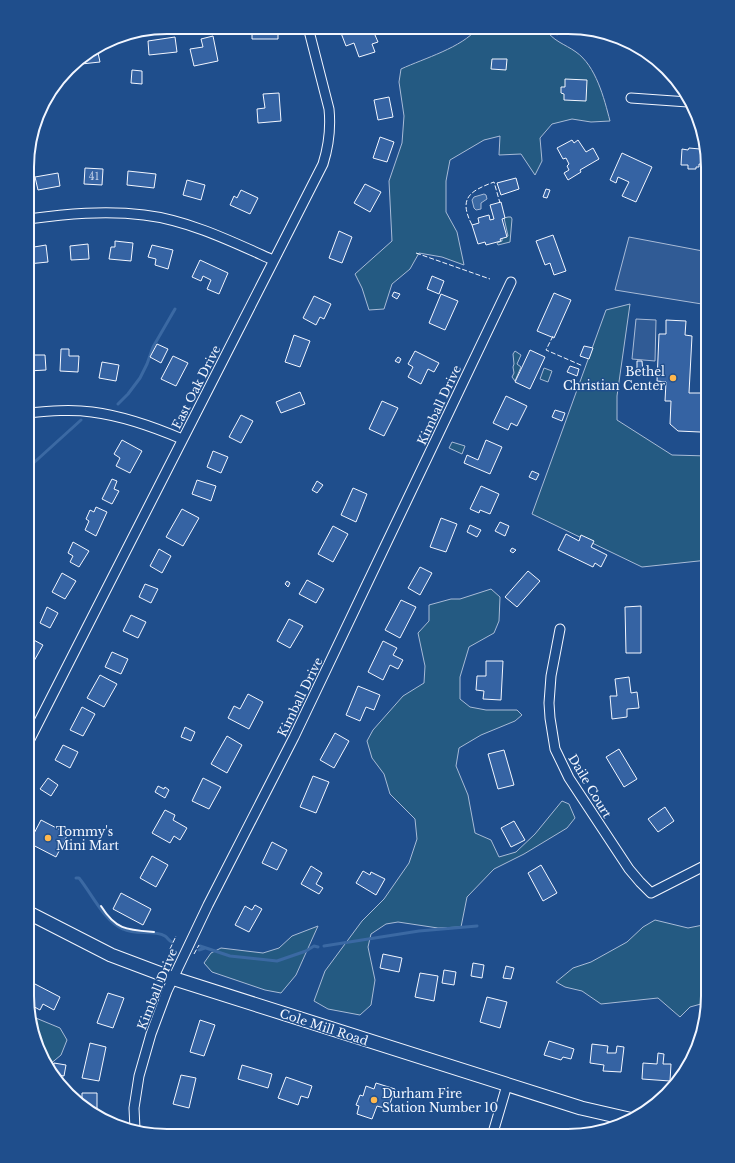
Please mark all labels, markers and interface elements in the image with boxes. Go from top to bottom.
house number: 41 [89,170,99,183]
street label: East Oak Drive [169,343,224,431]
street label: Kimball Drive [414,363,464,447]
place label: Bethel Christian Center [563,364,665,393]
marker: Bethel Christian Center [668,373,678,383]
street label: Kimball Drive [274,655,326,739]
street label: Daile Court [565,752,615,821]
place label: Tommy's Mini Mart [56,824,119,853]
marker: Tommy's Mini Mart [43,833,53,843]
street label: Kimball Drive [134,946,180,1032]
street label: Cole Mill Road [278,1006,370,1048]
place label: Durham Fire Station Number 10 [382,1086,498,1115]
marker: Durham Fire Station Number 10 [369,1095,379,1105]

